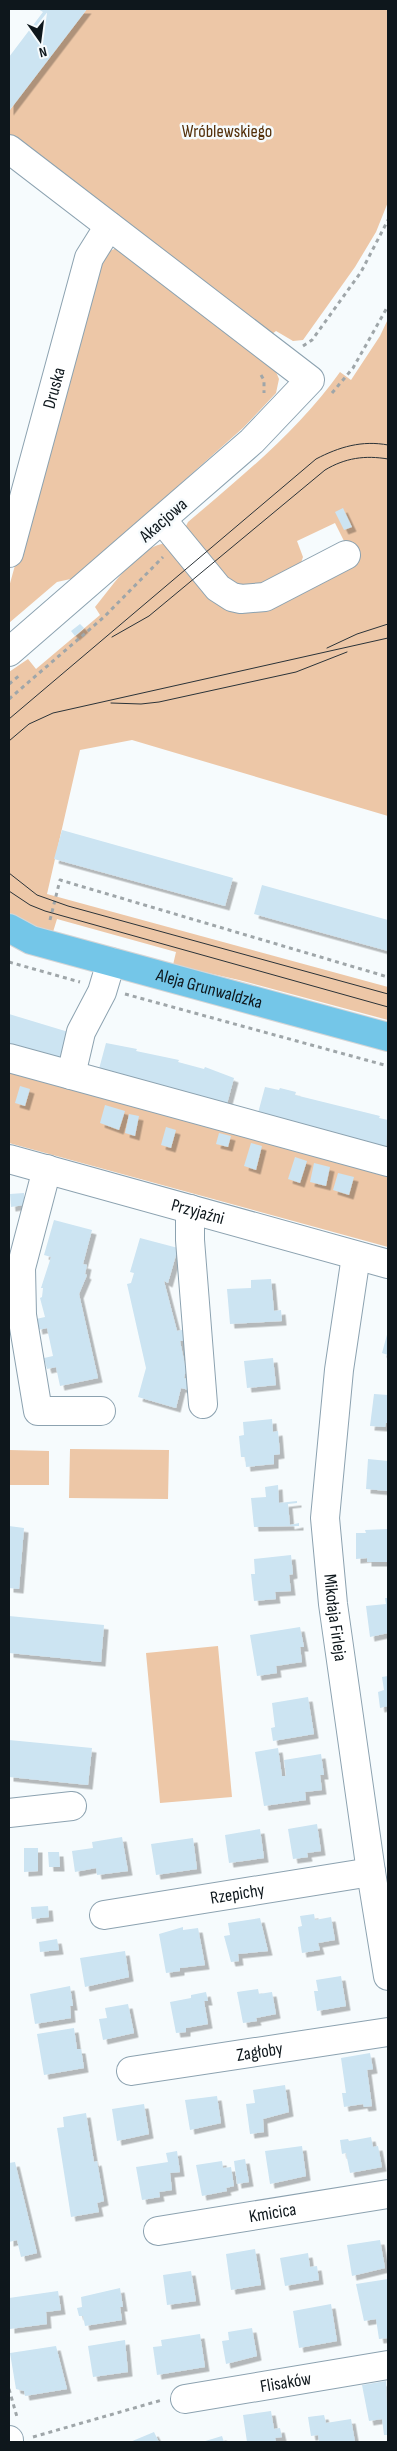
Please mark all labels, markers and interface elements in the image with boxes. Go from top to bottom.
north arrow [15,15,65,65]
text: N [37,43,49,61]
park label: Wróblewskiego [182,121,272,142]
street label: Druska [39,365,70,411]
street label: Akacjowa [134,494,192,547]
street label: Aleja Grunwaldzka [153,964,265,1013]
street label: Przyjaźni [169,1194,227,1229]
street label: Mikołaja Firleja [319,1573,351,1663]
street label: Rzepichy [209,1879,266,1909]
street label: Zagłoby [235,2038,284,2066]
street label: Kmicica [248,2199,298,2227]
street label: Flisaków [259,2368,313,2397]

